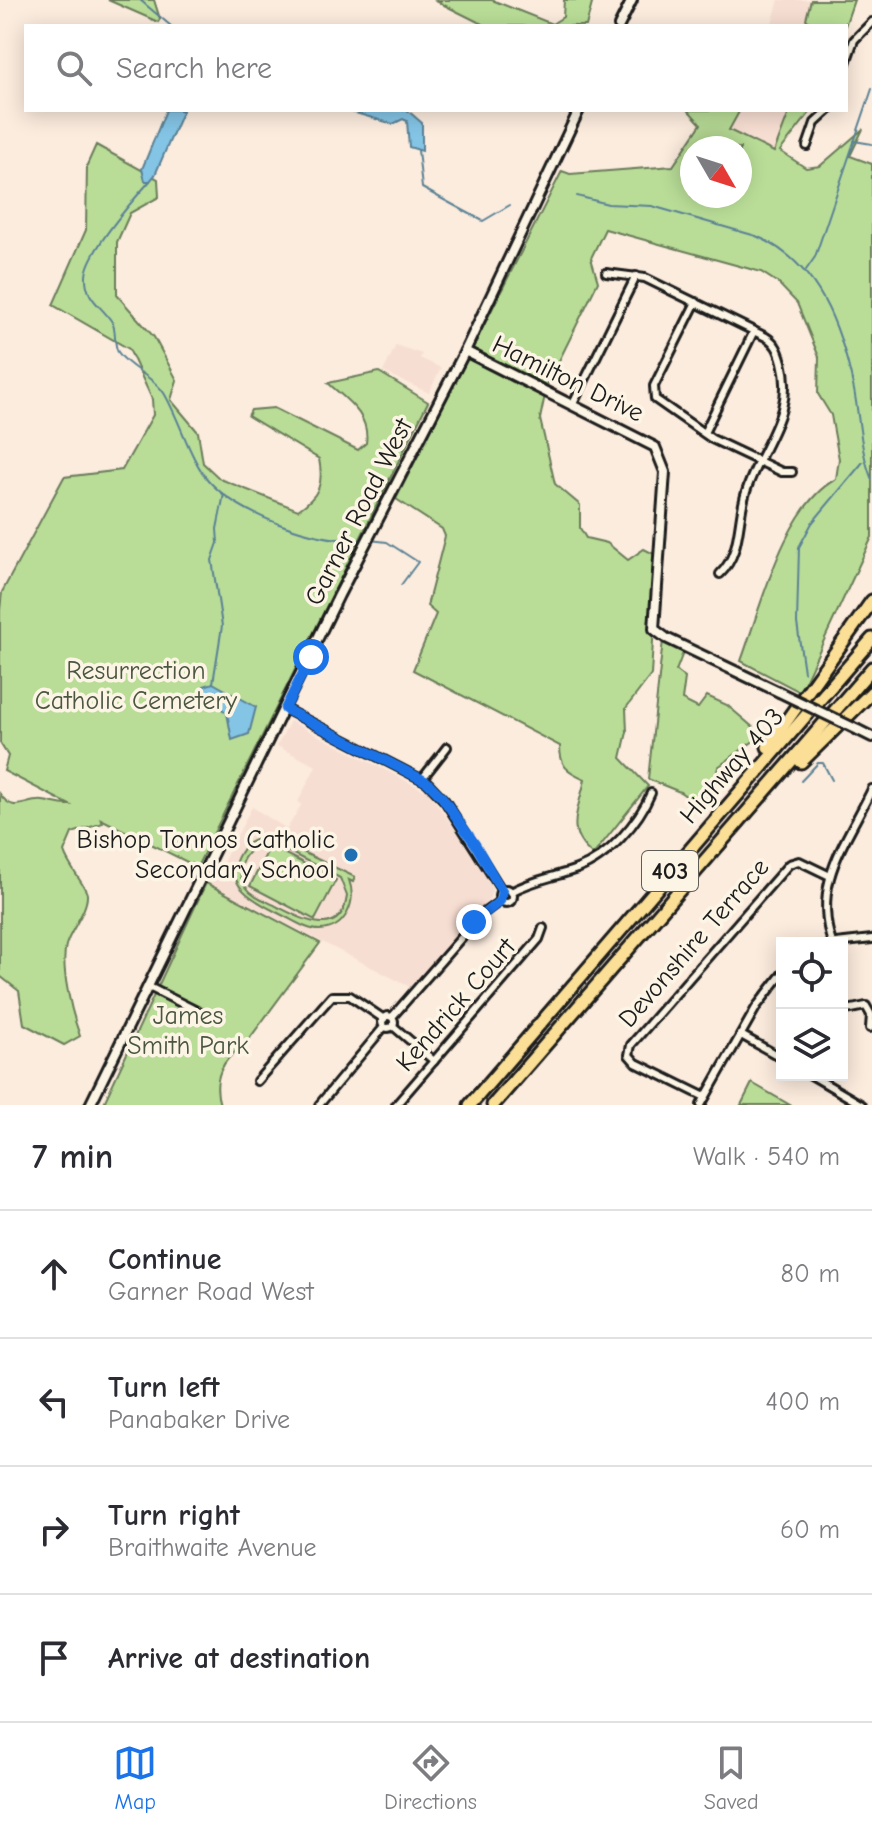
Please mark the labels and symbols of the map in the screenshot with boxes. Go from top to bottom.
north arrow [680,136,752,208]
street label: Hamilton Drive [487,329,649,429]
street label: Garner Road West [299,412,420,610]
route start [293,639,329,675]
park label: Resurrection Catholic Cemetery [35,656,238,716]
street label: Highway 403 [674,702,790,830]
place label: Bishop Tonnos Catholic Secondary School [77,825,335,885]
marker: Bishop Tonnos Catholic Secondary School [342,846,360,864]
road number: 403 [642,851,698,891]
street label: Devonshire Terrace [613,853,775,1033]
route end [456,904,492,940]
street label: Kendrick Court [390,931,523,1078]
park label: James Smith Park [127,1001,249,1061]

